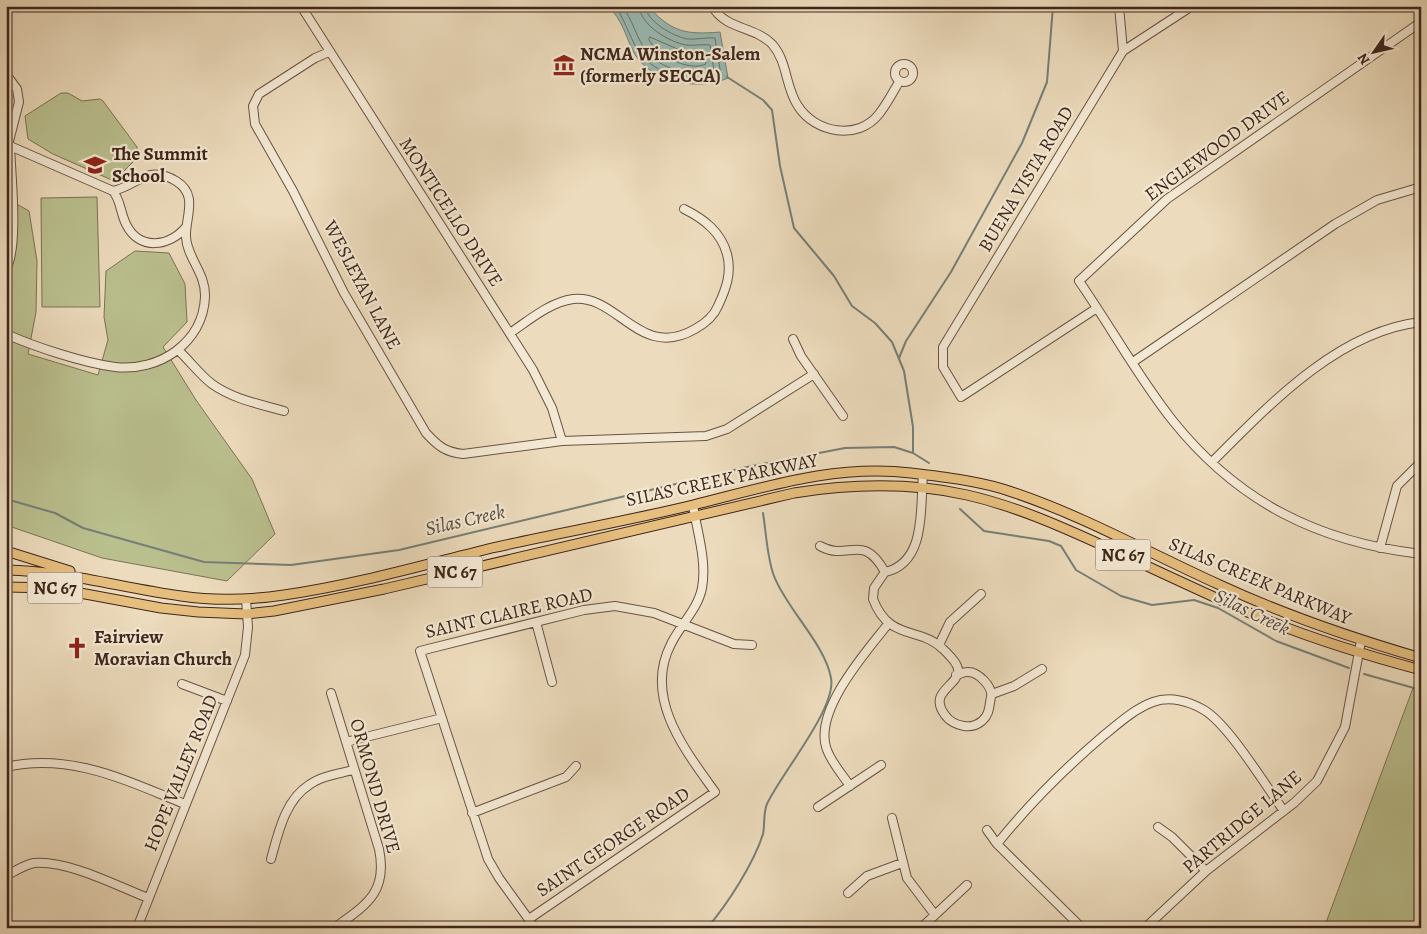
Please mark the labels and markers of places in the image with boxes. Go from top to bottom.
place label: NCMA Winston-Salem (formerly SECCA) [580,41,760,89]
museum icon: NCMA Winston-Salem (formerly SECCA) [551,52,577,78]
place label: The Summit School [112,141,209,189]
school or university icon: The Summit School [82,152,108,178]
place label: Fairview Moravian Church [94,624,232,672]
church icon: Fairview Moravian Church [64,635,90,661]

